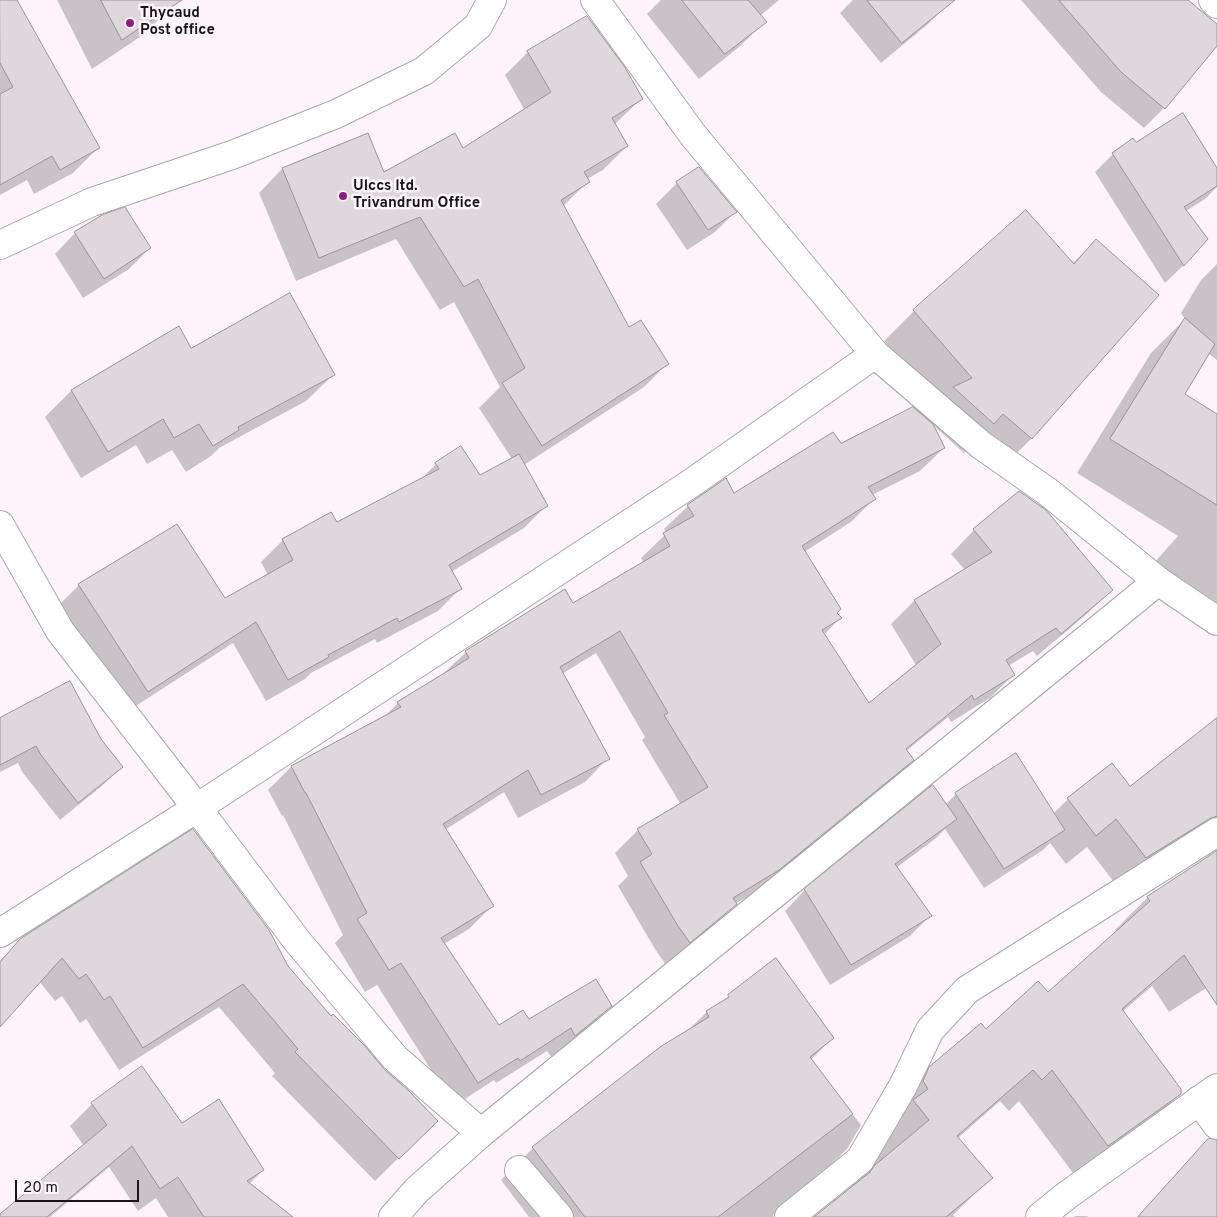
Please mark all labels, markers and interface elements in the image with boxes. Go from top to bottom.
place label: Thycaud Post office [140,5,215,40]
marker: Thycaud Post office [124,17,136,29]
place label: Ulccs ltd. Trivandrum Office [353,178,480,213]
marker: Ulccs ltd. Trivandrum Office [337,190,349,202]
scale bar [18,1170,141,1202]
text: 20 m [23,1179,58,1198]

